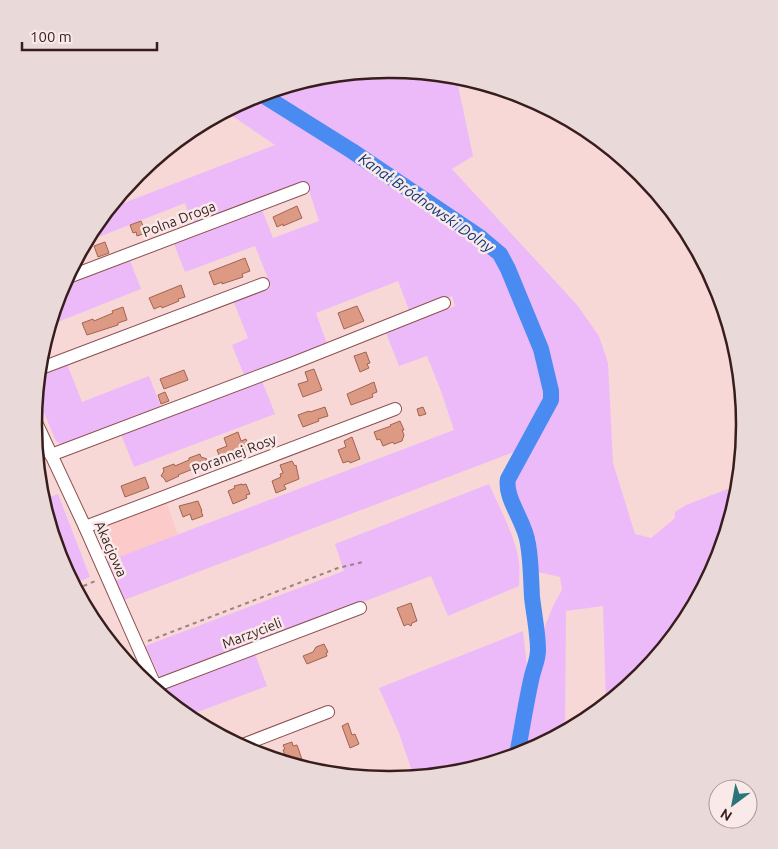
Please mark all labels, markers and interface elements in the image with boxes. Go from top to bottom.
scale bar [22,20,158,52]
text: 100 m [30,28,72,45]
water label: Kanał Bródnowski Dolny [356,150,498,256]
street label: Polna Droga [140,198,218,240]
street label: Porannej Rosy [190,431,279,477]
street label: Akacjowa [92,519,130,579]
street label: Marzycieli [220,614,284,652]
north arrow [708,779,758,829]
text: N [717,805,735,825]

